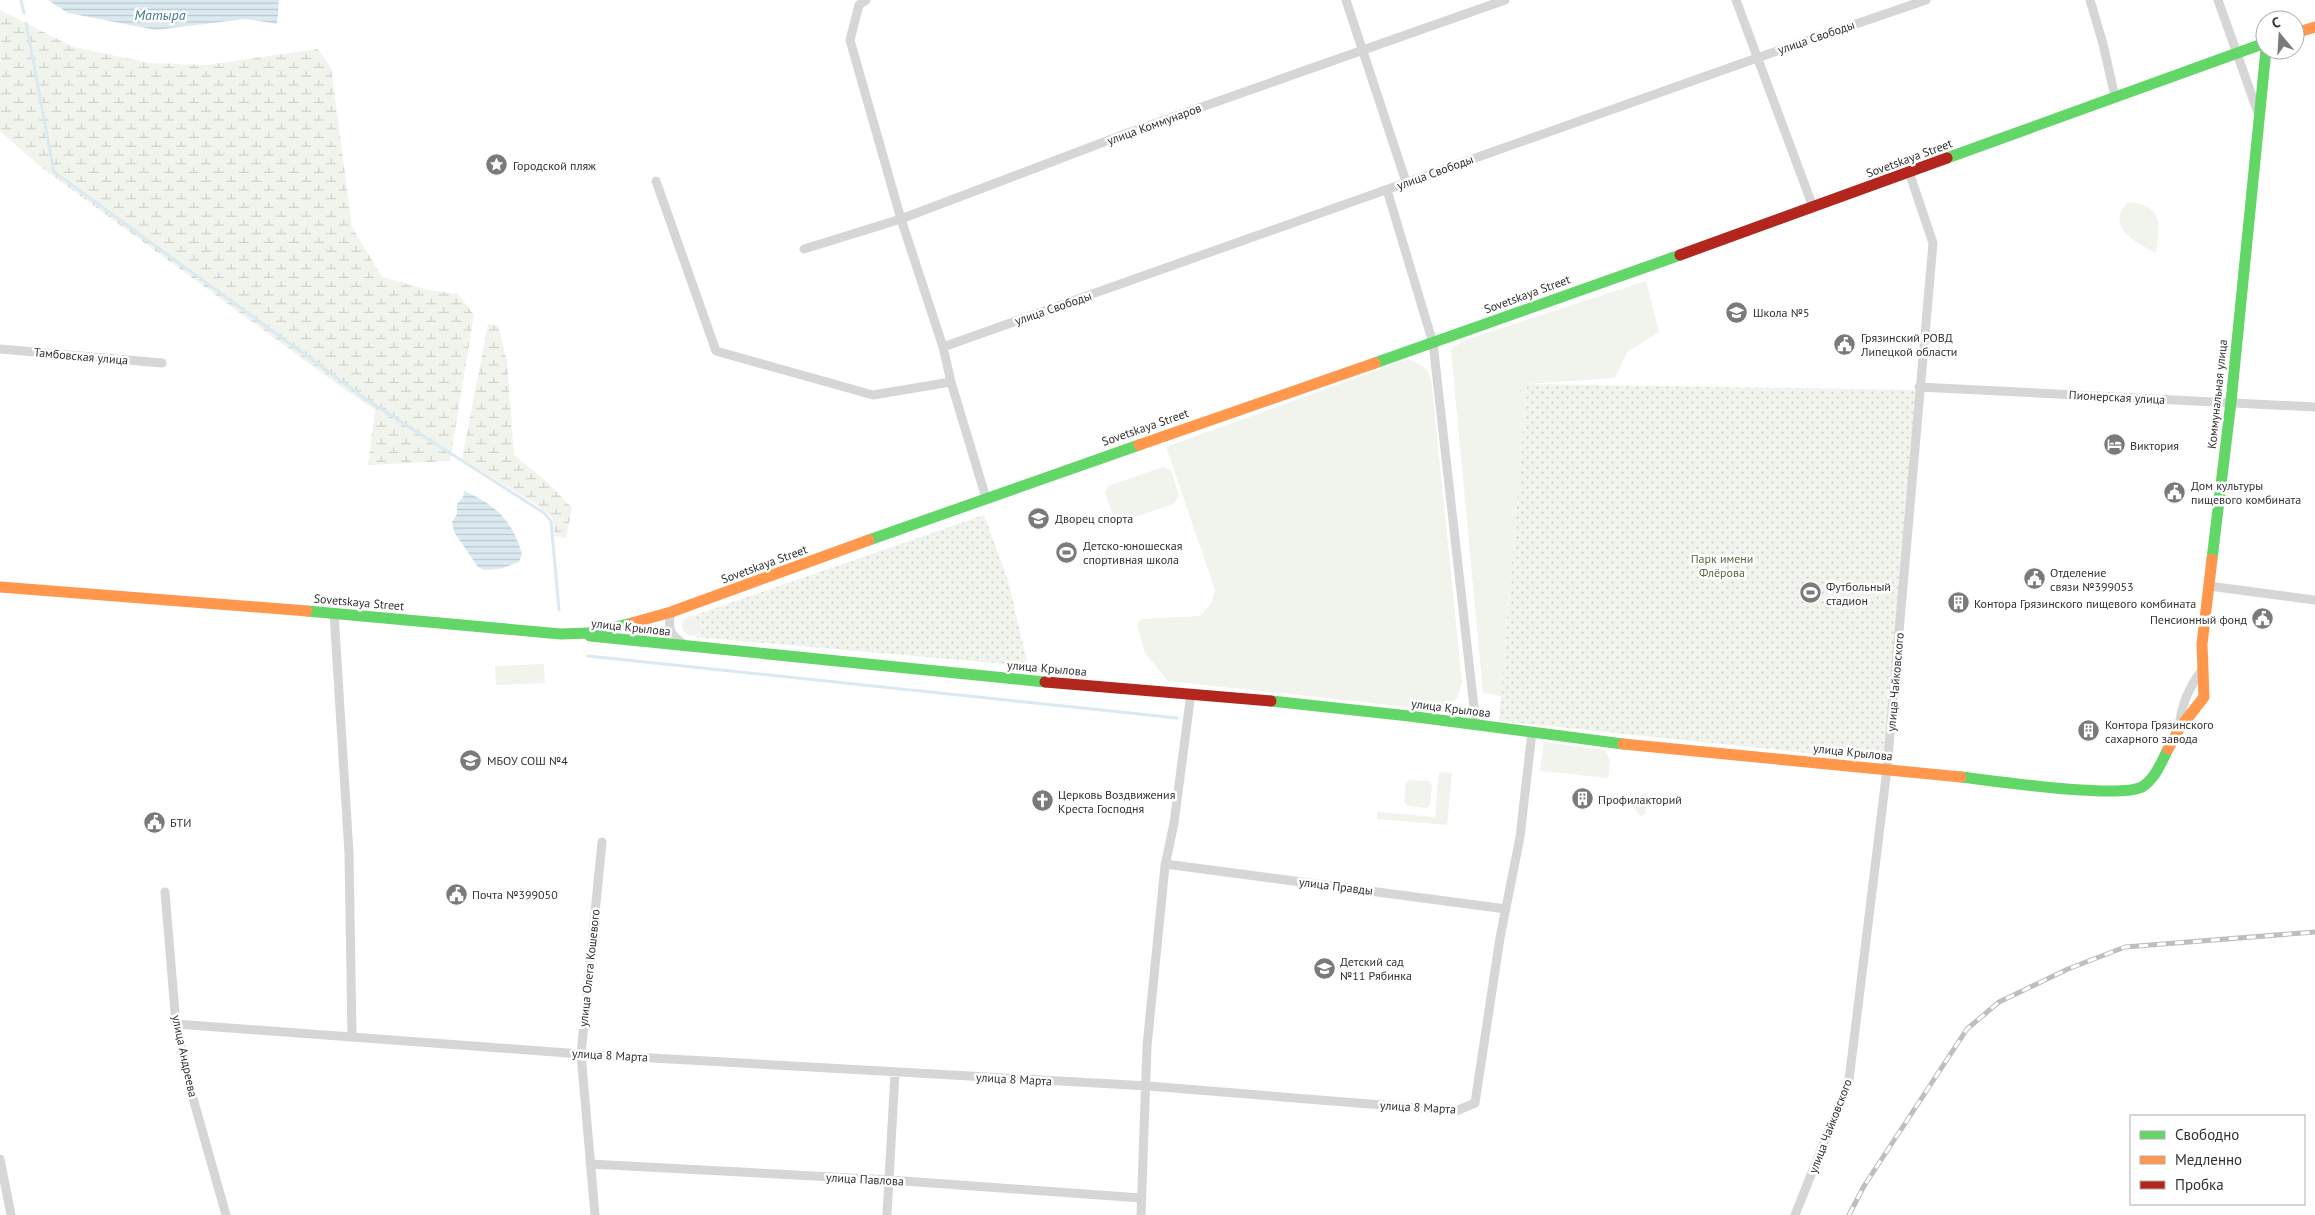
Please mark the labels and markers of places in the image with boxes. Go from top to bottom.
place icon: Городской пляж [485,153,509,177]
place label: Городской пляж [513,158,596,173]
school or university icon: Школа №5 [1725,300,1749,324]
place label: Школа №5 [1753,305,1810,320]
place label: Грязинский РОВД Липецкой области [1860,330,1957,359]
public building icon: Грязинский РОВД Липецкой области [1833,332,1857,356]
hotel icon: Виктория [2102,433,2126,457]
place label: Виктория [2130,438,2179,453]
place label: Дом культуры пищевого комбината [2191,478,2301,507]
public building icon: Дом культуры пищевого комбината [2163,480,2187,504]
school or university icon: Дворец спорта [1027,506,1051,530]
place label: Дворец спорта [1055,511,1133,526]
place label: Детско-юношеская спортивная школа [1083,538,1182,567]
sports icon: Детско-юношеская спортивная школа [1055,540,1079,564]
place label: Отделение связи №399053 [2050,565,2134,594]
public building icon: Отделение связи №399053 [2022,567,2046,591]
place label: Футбольный стадион [1826,579,1891,608]
sports icon: Футбольный стадион [1798,581,1822,605]
building icon: Контора Грязинского пищевого комбината [1946,591,1970,615]
place label: Контора Грязинского пищевого комбината [1974,596,2196,611]
public building icon: Пенсионный фонд [2251,607,2275,631]
place label: Пенсионный фонд [2150,612,2247,627]
place label: Контора Грязинского сахарного завода [2105,717,2214,746]
building icon: Контора Грязинского сахарного завода [2077,719,2101,743]
school or university icon: МБОУ СОШ №4 [459,748,483,772]
place label: МБОУ СОШ №4 [487,753,568,768]
place label: Церковь Воздвижения Креста Господня [1058,787,1175,816]
building icon: Профилакторий [1570,787,1594,811]
church icon: Церковь Воздвижения Креста Господня [1030,789,1054,813]
place label: Профилакторий [1598,792,1682,807]
public building icon: БТИ [142,810,166,834]
place label: БТИ [170,815,191,830]
public building icon: Почта №399050 [444,882,468,906]
place label: Почта №399050 [472,887,558,902]
place label: Детский сад №11 Рябинка [1340,954,1412,983]
school or university icon: Детский сад №11 Рябинка [1312,956,1336,980]

